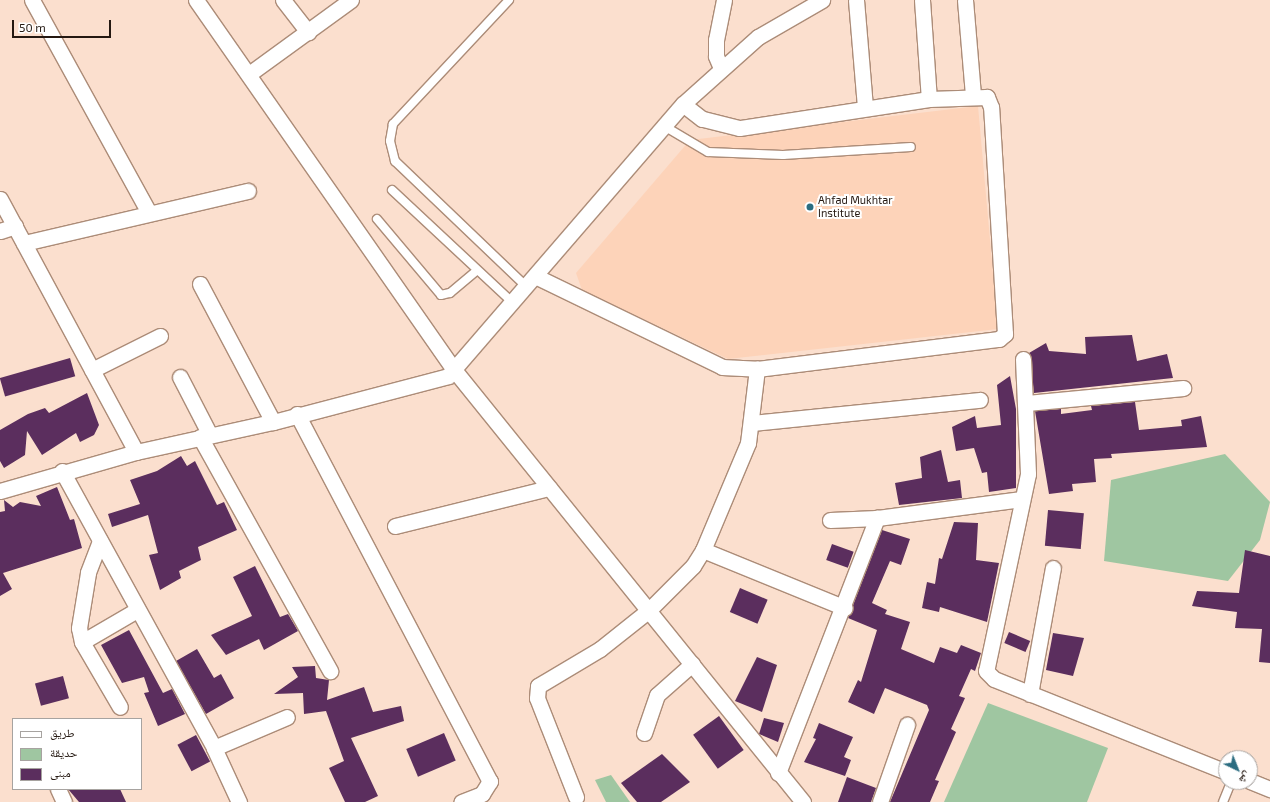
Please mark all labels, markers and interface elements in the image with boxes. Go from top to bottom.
scale bar [14,12,113,38]
text: 50 m [19,20,46,34]
place label: Ahfad Mukhtar Institute [818,194,893,220]
marker: Ahfad Mukhtar Institute [805,202,815,212]
legend [12,718,142,790]
text: طريق [50,725,75,739]
text: حديقة [50,745,78,759]
north arrow [1218,750,1258,790]
text: مبنى [50,765,71,779]
text: ش [1237,770,1255,787]

